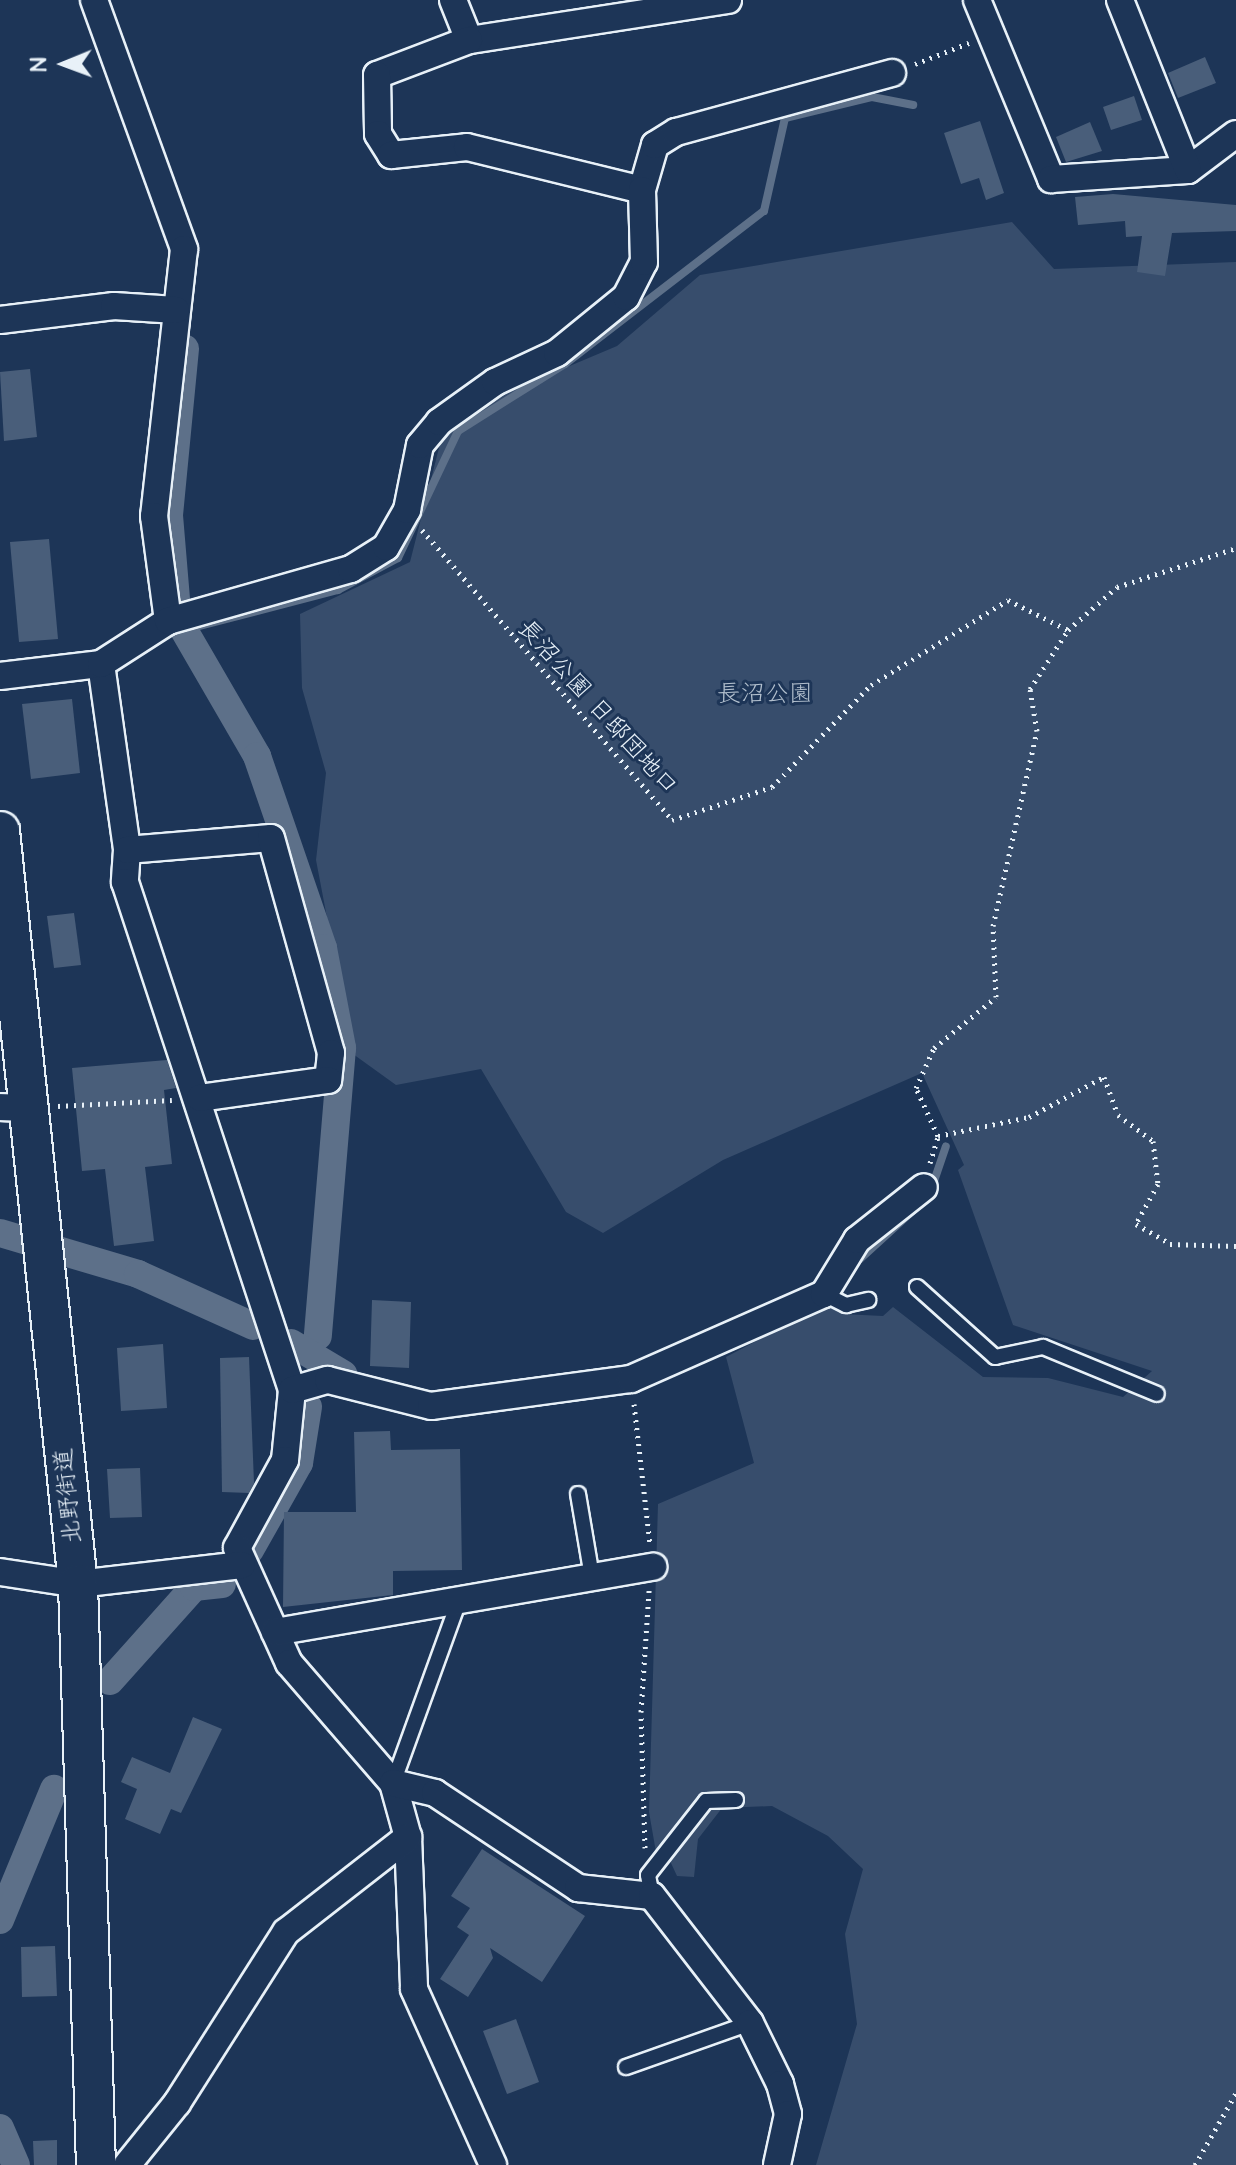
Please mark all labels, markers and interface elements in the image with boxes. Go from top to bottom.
north arrow [24,24,104,104]
text: N [24,57,55,72]
street label: 長沼公園 日邸団地口 [511,615,683,801]
park label: 長沼公園 [717,681,813,709]
street label: 北野街道 [50,1447,88,1545]

